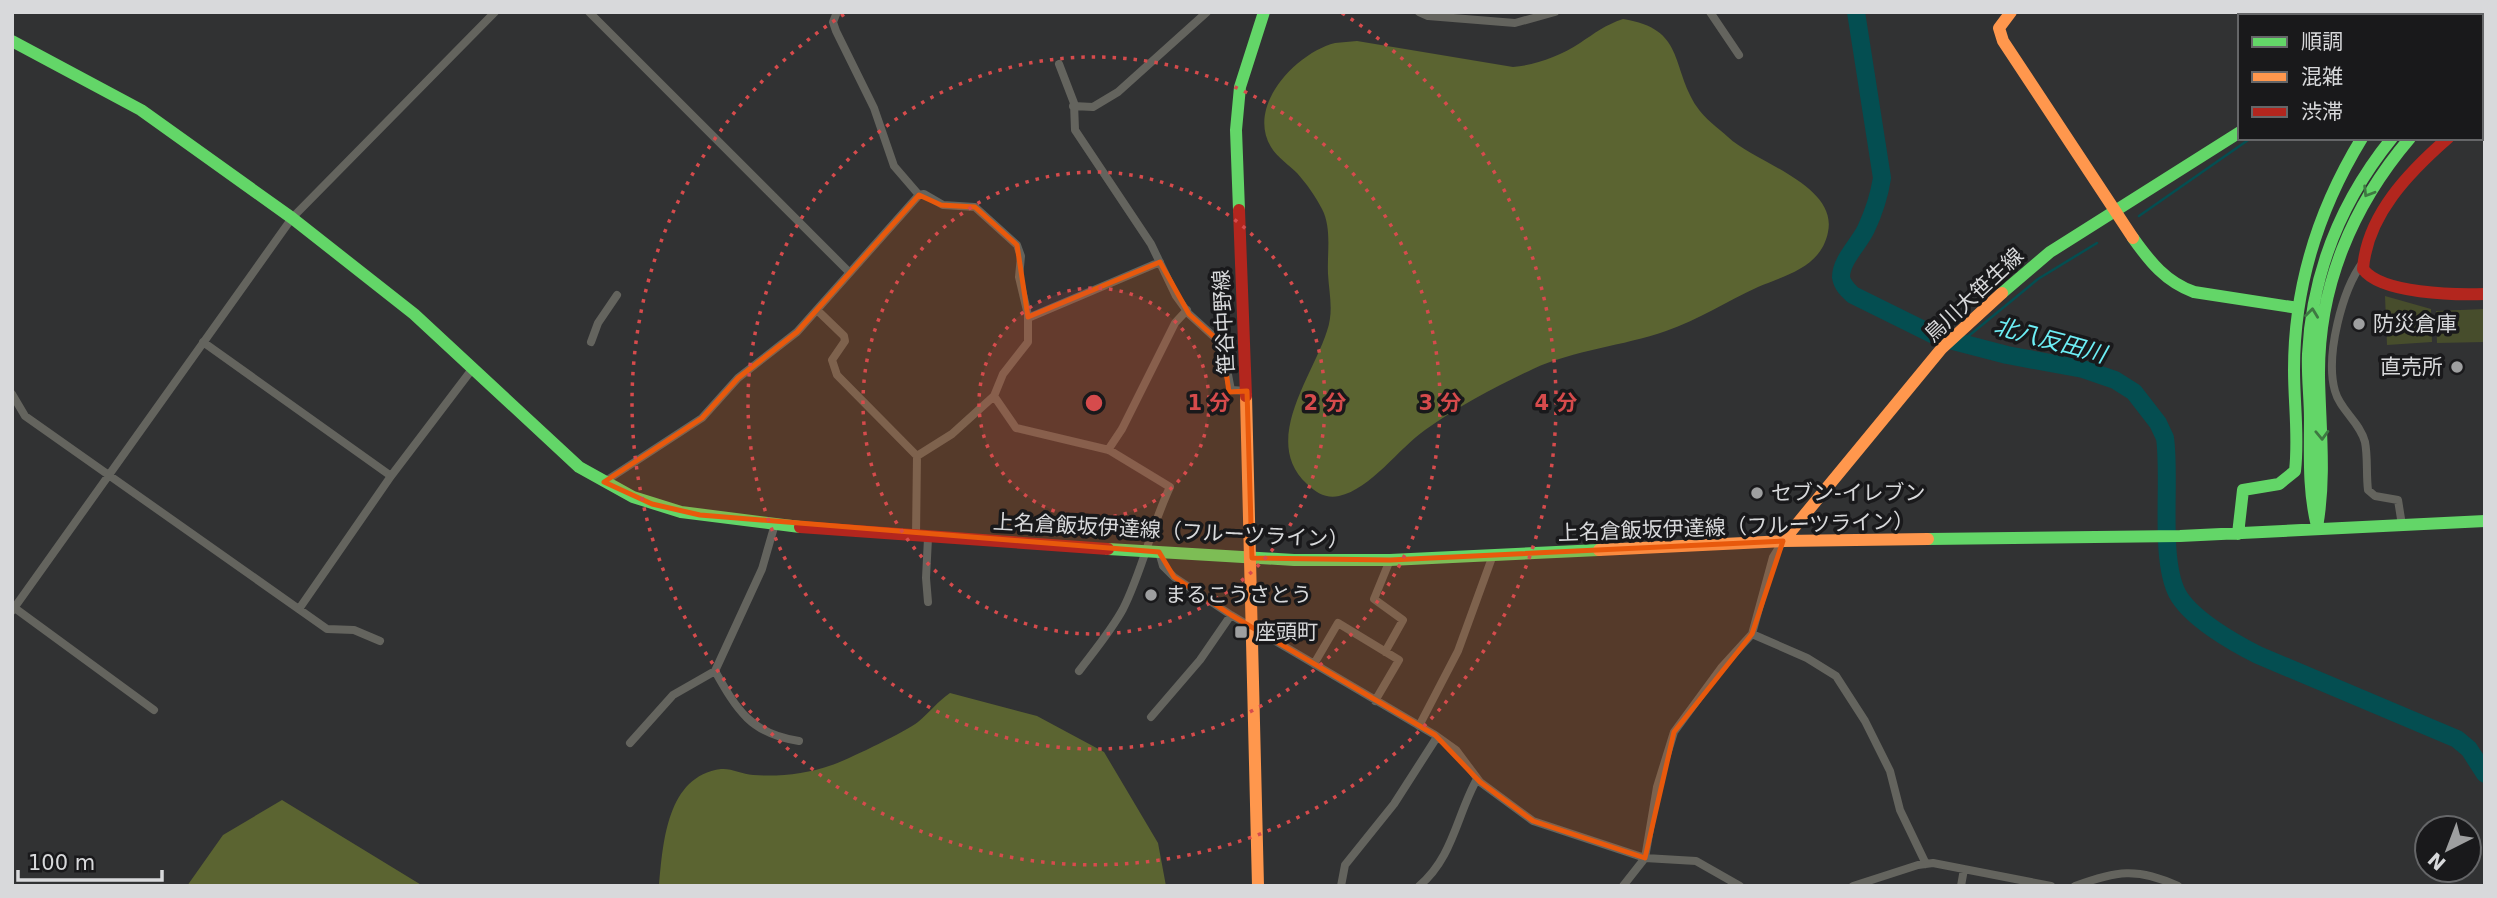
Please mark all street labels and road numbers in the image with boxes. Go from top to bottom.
street label: 鳥川大笹生線 [1920,243,2028,347]
street label: 笹谷中野線 [1209,269,1239,375]
street label: 上名倉飯坂伊達線（フルーツライン） [1557,509,1915,545]
street label: 上名倉飯坂伊達線（フルーツライン） [992,510,1350,552]

